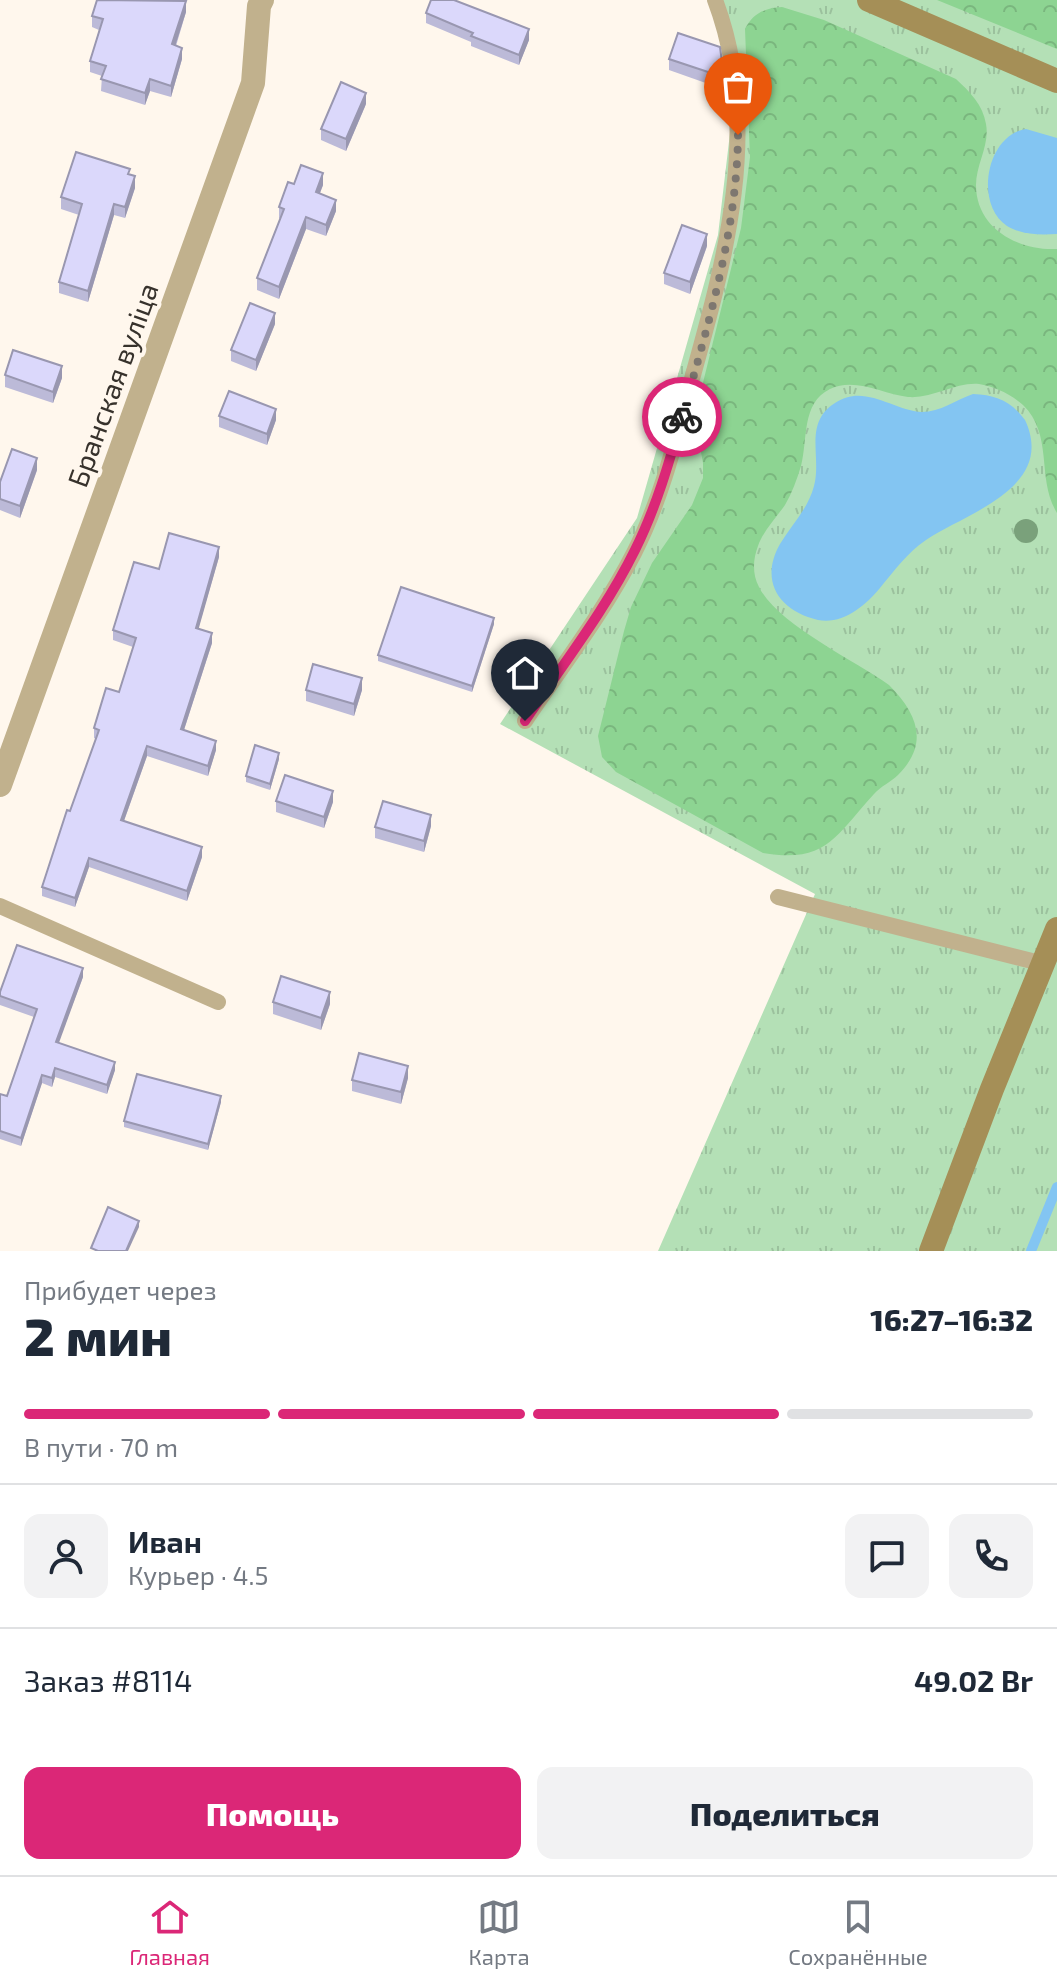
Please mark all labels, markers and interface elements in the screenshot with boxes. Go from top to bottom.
pin [704,53,772,135]
icon: bag [716,65,760,109]
street label: Бранская вуліца [59,278,165,491]
courier [642,377,722,457]
icon: bike [660,395,704,439]
pin [491,639,559,721]
icon: home [503,651,547,695]
text: Прибудет через [24,1274,217,1305]
text: 16:27–16:32 [870,1301,1033,1337]
text: 2 мин [24,1304,172,1366]
text: В пути · 70 m [24,1431,178,1462]
button: person [24,1514,108,1598]
button: chat [845,1514,929,1598]
button: phone [949,1514,1033,1598]
text: Иван [128,1523,202,1559]
text: Курьер · 4.5 [128,1559,268,1590]
text: Заказ #8114 [24,1662,192,1698]
text: 49.02 Br [914,1662,1033,1698]
button: Помощь [24,1767,521,1859]
button: Поделиться [537,1767,1033,1859]
tab: Главная [129,1895,210,1969]
tab: Карта [469,1895,530,1969]
tab: Сохранённые [788,1895,928,1969]

